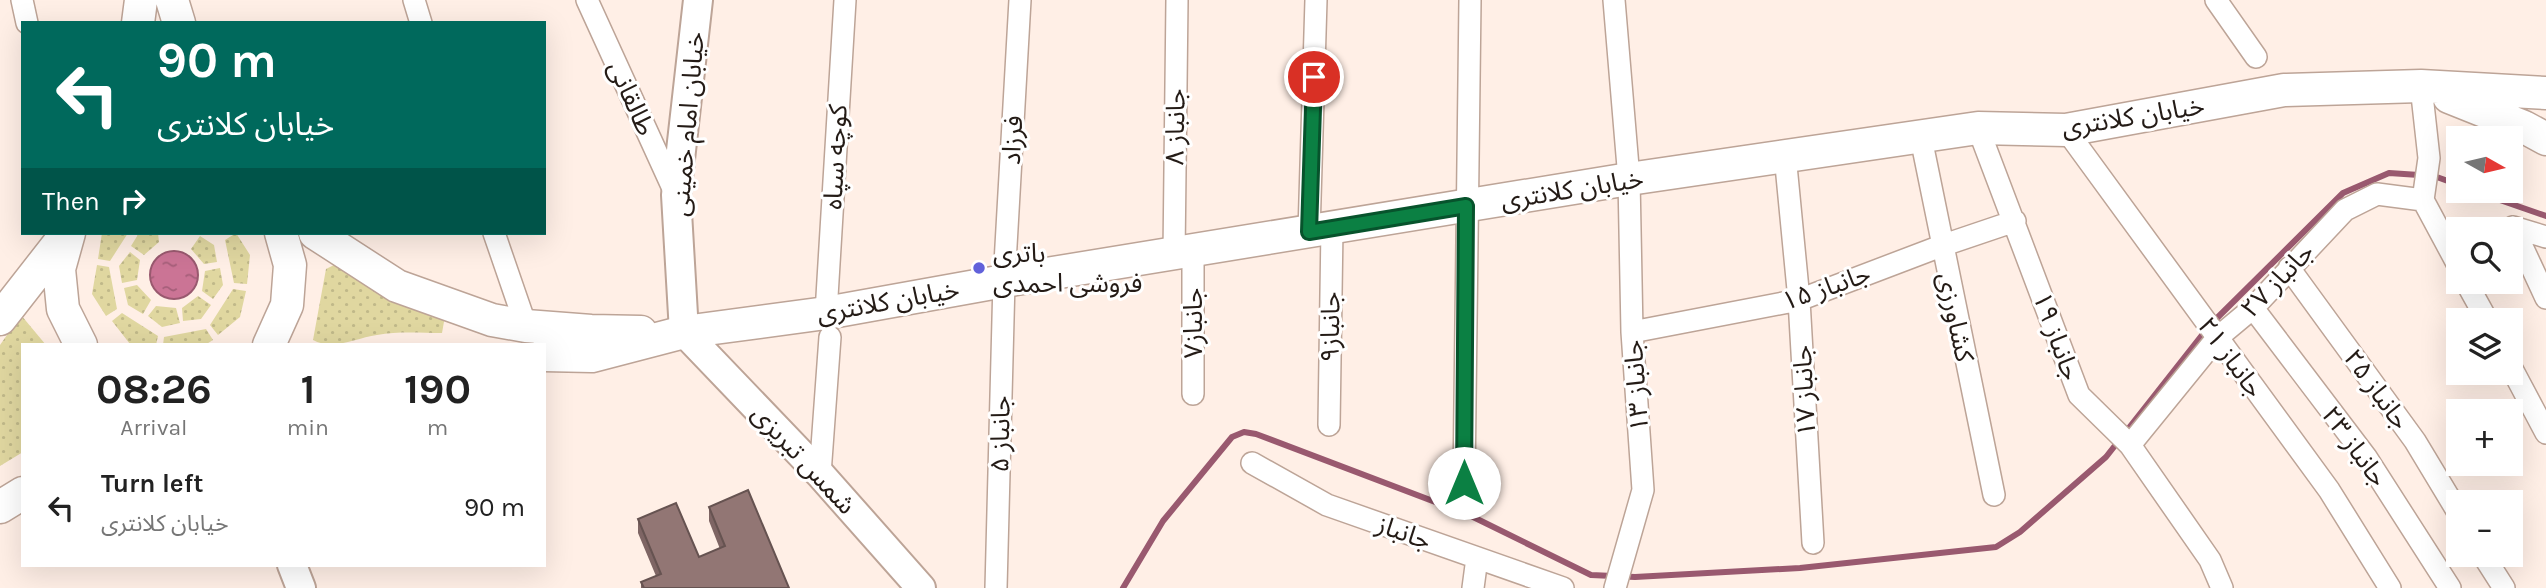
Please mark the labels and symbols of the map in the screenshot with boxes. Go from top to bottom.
street label: خیابان امام خمینی [664,30,715,218]
pin [1284,47,1344,107]
street label: طالقانی [601,56,662,140]
street label: جانباز ۸ [1159,88,1192,166]
street label: خیابان کلانتری [2059,90,2207,143]
street label: کوچه سپاه [817,103,855,210]
street label: فرزاد [996,115,1029,166]
north arrow [2446,126,2524,203]
street label: خیابان کلانتری [1498,163,1646,216]
street label: جانباز ۲۷ [2234,237,2320,324]
place label: باتری فروشی احمدی [993,238,1142,299]
street label: جانباز ۱۵ [1778,258,1875,317]
marker: باتری فروشی احمدی [971,260,987,276]
street label: کشاورزی [1931,269,1980,365]
street label: خیابان کلانتری [814,274,962,329]
street label: جانباز۷ [1178,288,1209,358]
street label: جانباز ۱۹ [2026,288,2087,385]
street label: جانباز۹ [1314,291,1347,363]
street label: جانباز ۲۱ [2191,311,2270,404]
street label: جانباز ۱۳ [1618,339,1655,433]
street label: جانباز ۲۵ [2337,343,2416,436]
street label: جانباز ۱۷ [1787,344,1822,438]
street label: جانباز ۵ [984,395,1017,473]
street label: شمس تبریزی [745,398,862,521]
street label: جانباز ۲۳ [2315,400,2394,493]
position arrow [1427,446,1501,520]
street label: جانباز [1371,508,1435,557]

